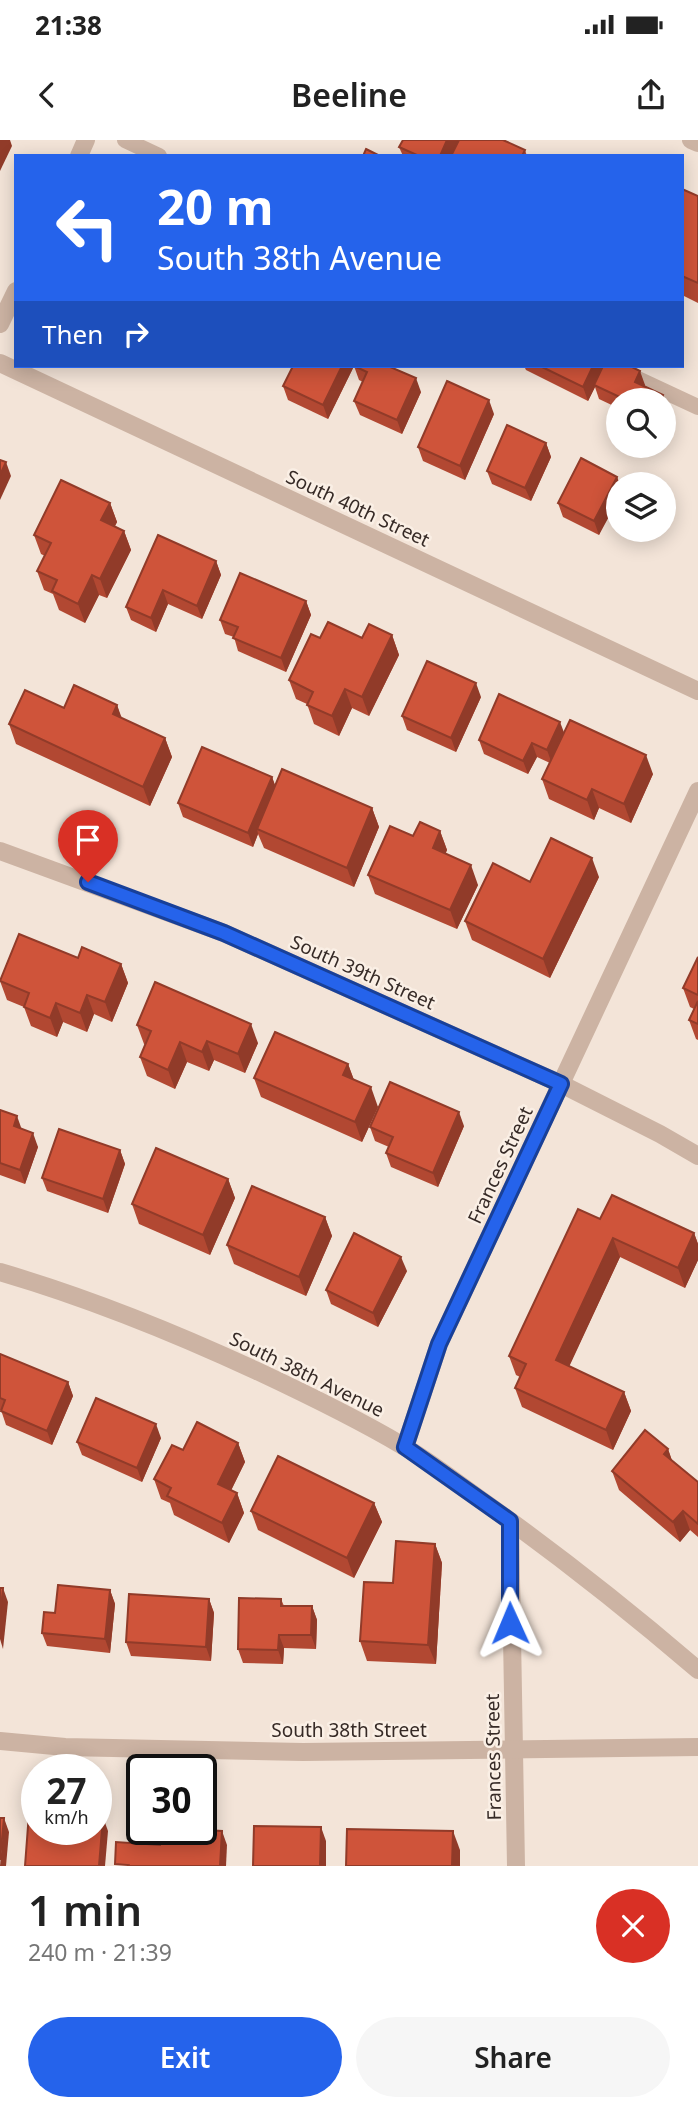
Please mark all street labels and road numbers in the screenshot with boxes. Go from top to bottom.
street label: South 40th Street [282,463,434,553]
street label: South 39th Street [287,928,439,1016]
street label: Frances Street [461,1102,539,1228]
street label: South 38th Avenue [225,1325,389,1423]
street label: Frances Street [479,1693,507,1821]
street label: South 38th Street [271,1717,427,1743]

